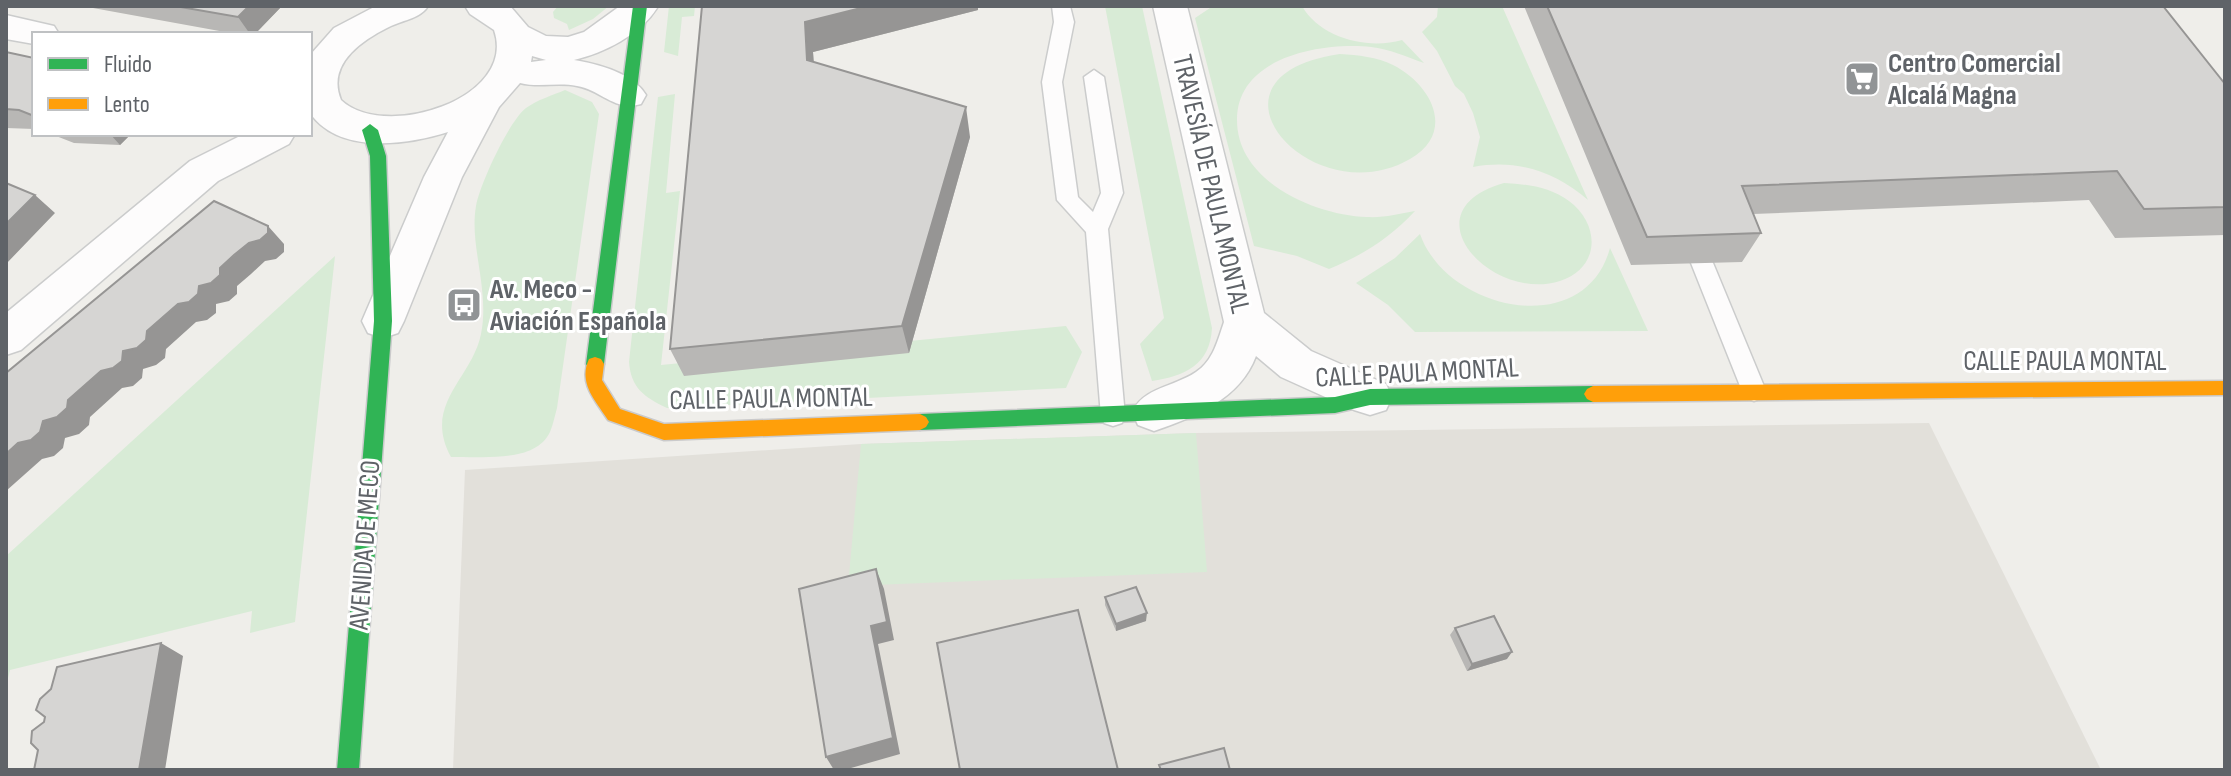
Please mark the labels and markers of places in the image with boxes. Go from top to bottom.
place label: Centro Comercial Alcalá Magna [1887,47,2061,112]
supermarket icon: Centro Comercial Alcalá Magna [1843,60,1881,98]
place label: Av. Meco - Aviación Española [489,273,666,338]
bus stop icon: Av. Meco - Aviación Española [445,286,483,324]

